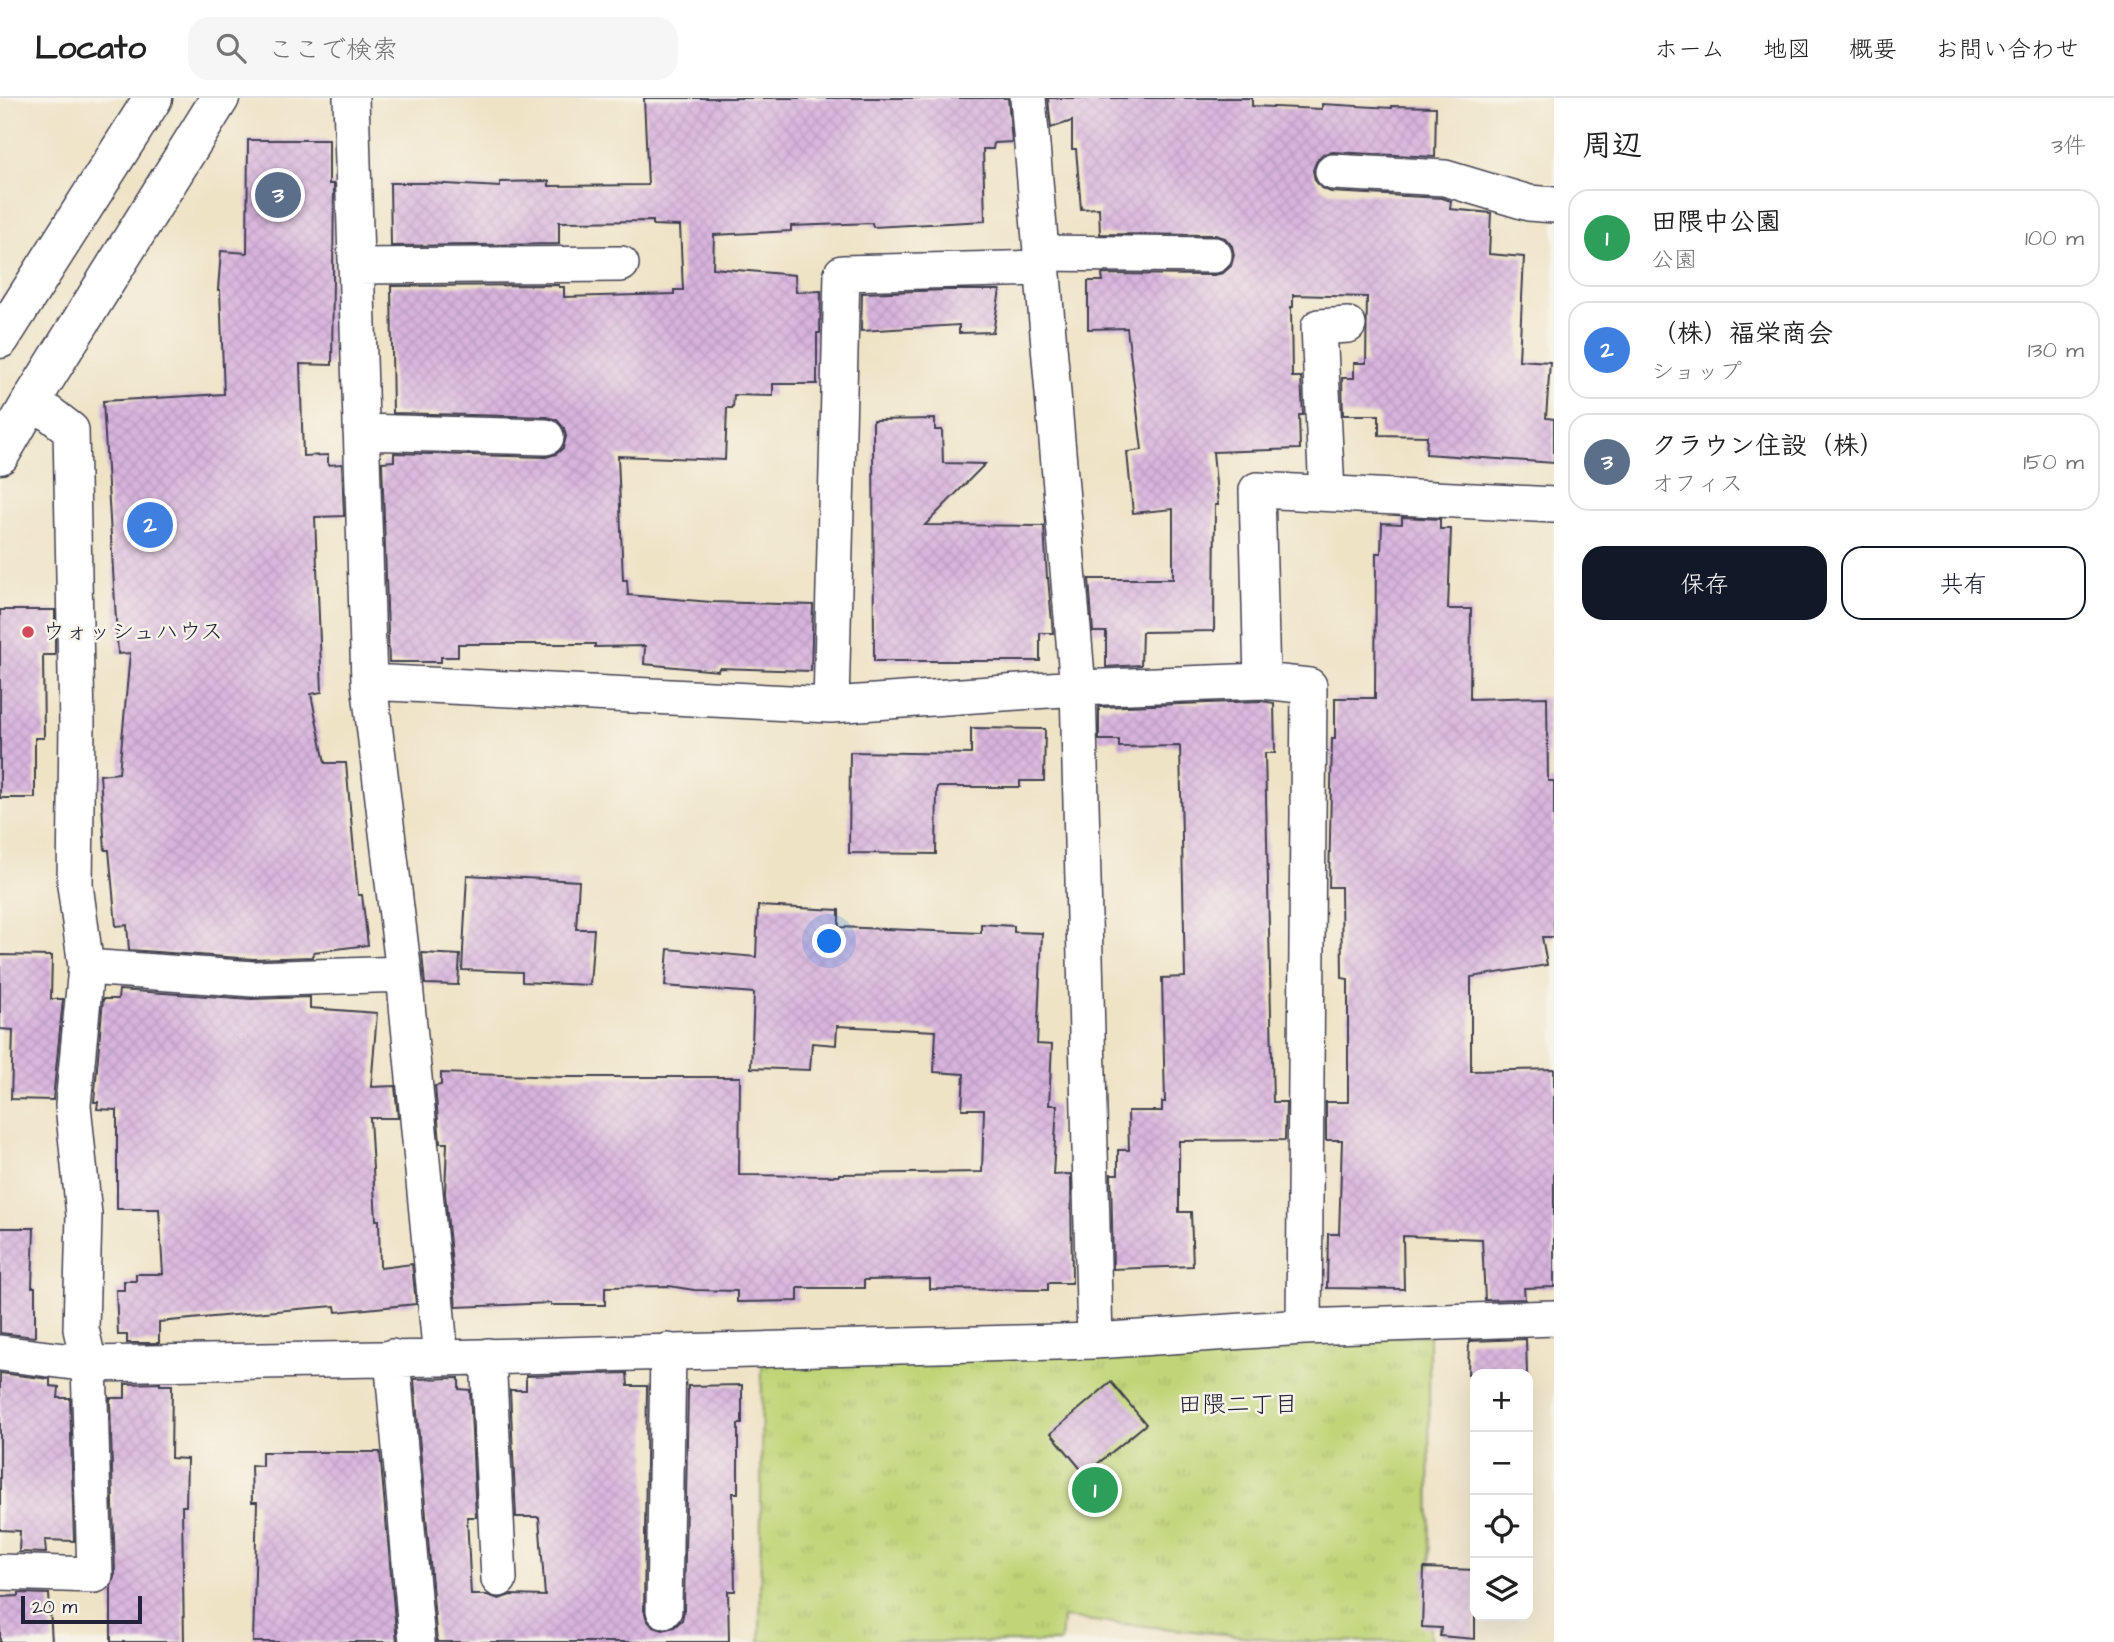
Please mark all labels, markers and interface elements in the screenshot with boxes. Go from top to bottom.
search box [188,17,678,80]
text: Locato [35,25,146,71]
icon: search [212,29,250,67]
text: ここで検索 [268,32,398,68]
text: ホーム [1654,33,1725,67]
text: 地図 [1763,33,1811,67]
text: 概要 [1849,33,1897,67]
text: お問い合わせ [1935,33,2079,67]
text: 周辺 [1582,125,1642,167]
text: 3件 [2051,130,2086,162]
pin: 3 [255,169,301,221]
text: 田隈中公園 [1651,204,1781,240]
text: 1 [1606,222,1608,254]
text: 100 m [2025,222,2084,254]
text: 公園 [1651,244,1697,276]
text: （株）福栄商会 [1651,316,1833,352]
text: 2 [1600,334,1614,366]
text: 130 m [2028,334,2084,366]
text: ショップ [1651,356,1742,388]
text: クラウン住設（株） [1651,428,1885,464]
text: 3 [1601,446,1613,478]
text: 150 m [2023,446,2084,478]
text: オフィス [1651,468,1743,500]
pin: 2 [127,499,173,551]
button: 保存 [1582,546,1827,620]
button: 共有 [1841,546,2086,620]
place label: ウォッシュハウス [42,616,223,648]
marker: ウォッシュハウス [20,624,36,640]
your location [812,924,846,958]
map controls [1470,1369,1533,1621]
button: + [1470,1369,1533,1432]
district label: 田隈二丁目 [1178,1388,1298,1422]
button: − [1470,1432,1533,1495]
pin: 1 [1072,1464,1118,1516]
button: locate [1470,1495,1533,1558]
button: layers [1470,1558,1533,1621]
scale bar [21,1593,142,1625]
text: 20 m [32,1594,77,1621]

